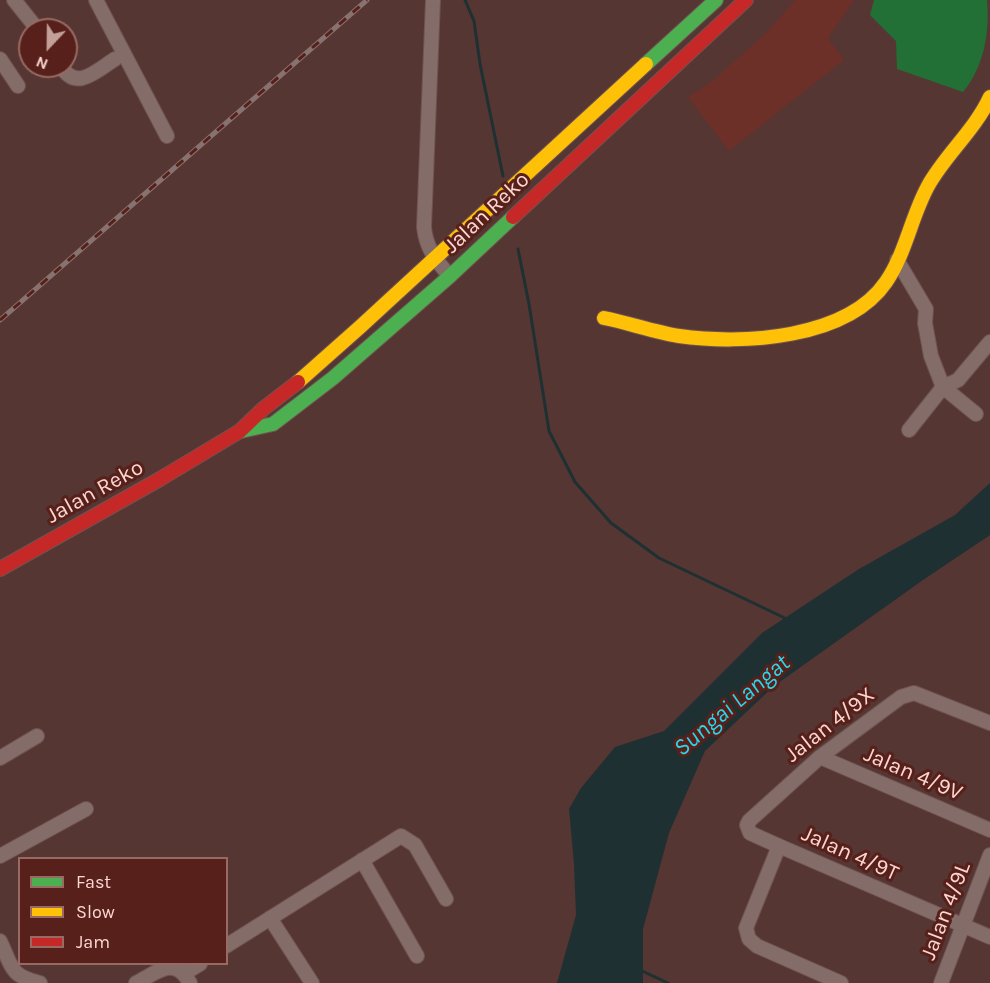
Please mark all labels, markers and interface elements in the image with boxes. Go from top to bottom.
north arrow [18,18,78,78]
text: N [33,52,51,74]
street label: Jalan Reko [439,167,535,259]
street label: Jalan Reko [42,455,148,529]
water label: Sungai Langat [668,649,796,763]
street label: Jalan 4/9X [780,682,880,768]
street label: Jalan 4/9V [860,741,966,807]
street label: Jalan 4/9T [797,821,903,887]
legend [18,857,228,965]
street label: Jalan 4/9L [915,858,977,964]
text: Fast [76,871,111,893]
text: Slow [76,901,115,923]
text: Jam [76,931,110,953]

